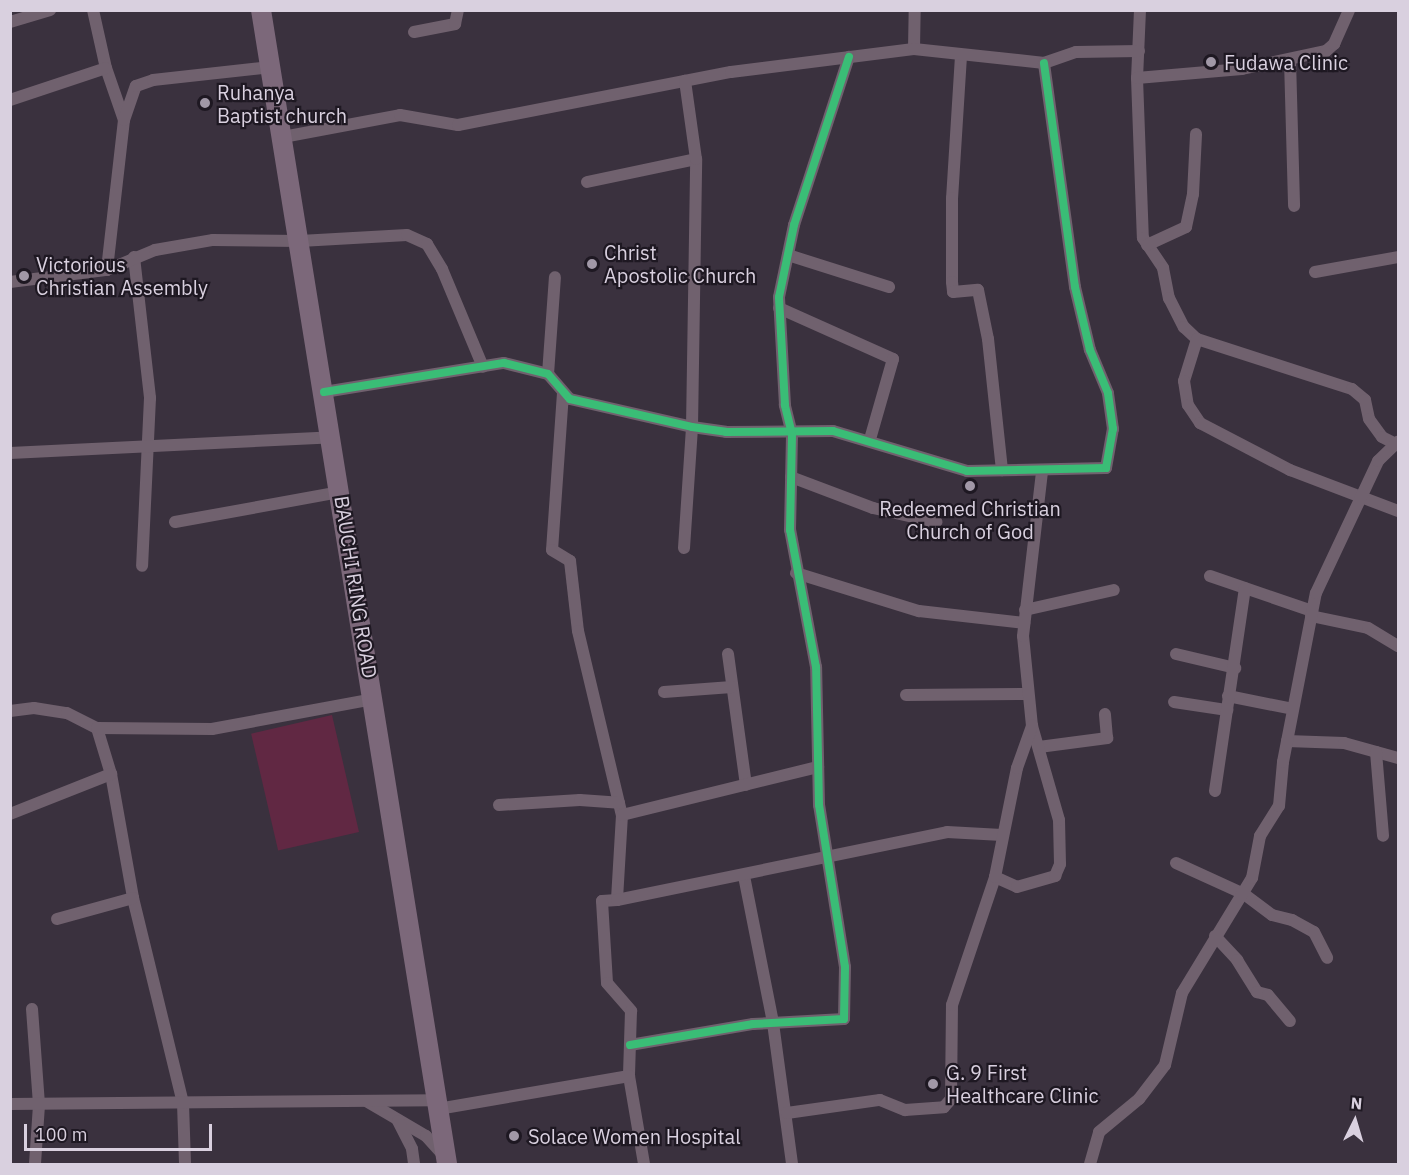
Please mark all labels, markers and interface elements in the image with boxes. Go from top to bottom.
place label: Fudawa Clinic [1224,50,1348,74]
marker: Fudawa Clinic [1202,53,1220,71]
place label: Ruhanya Baptist church [217,80,347,127]
marker: Ruhanya Baptist church [198,96,212,110]
place label: Christ Apostolic Church [604,240,756,287]
place label: Victorious Christian Assembly [36,252,208,299]
marker: Christ Apostolic Church [585,257,599,271]
marker: Victorious Christian Assembly [17,269,31,283]
marker: Redeemed Christian Church of God [963,479,977,493]
street label: BAUCHI RING ROAD [330,494,382,680]
place label: Redeemed Christian Church of God [879,496,1061,543]
place label: G. 9 First Healthcare Clinic [946,1060,1098,1107]
marker: G. 9 First Healthcare Clinic [924,1075,942,1093]
north arrow [1325,1091,1385,1151]
text: N [1350,1093,1363,1114]
scale bar [27,1112,214,1150]
text: 100 m [35,1123,87,1146]
place label: Solace Women Hospital [528,1124,741,1148]
marker: Solace Women Hospital [505,1127,523,1145]

